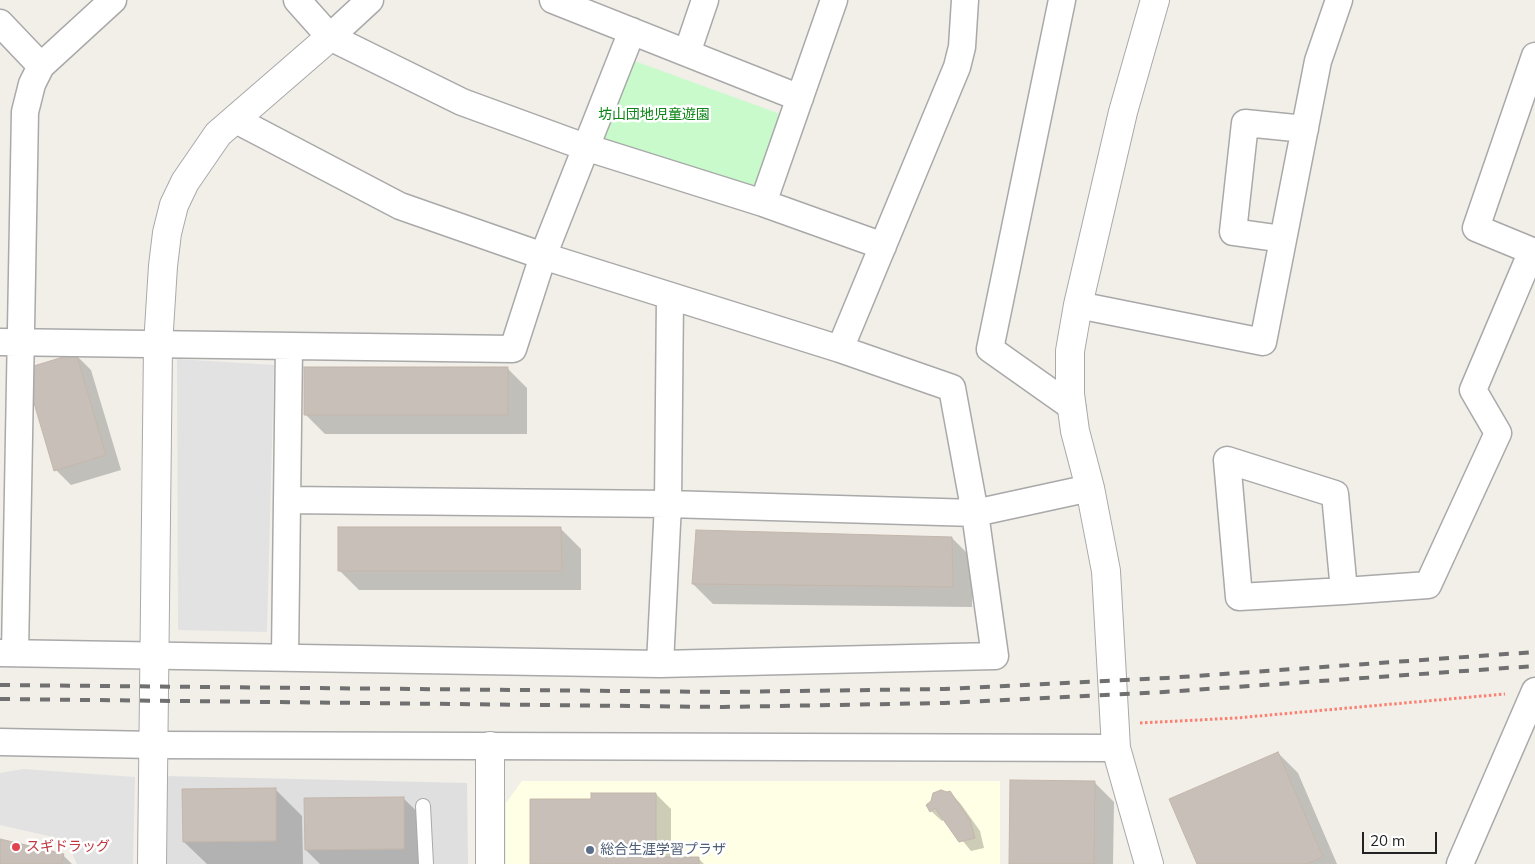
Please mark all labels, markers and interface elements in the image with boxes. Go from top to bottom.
park label: 坊山団地児童遊園 [598,107,710,123]
scale bar [1365,822,1440,854]
text: 20 m [1370,831,1405,850]
place label: スギドラッグ [26,839,110,855]
marker: スギドラッグ [10,841,22,853]
place label: 総合生涯学習プラザ [600,842,726,858]
marker: 総合生涯学習プラザ [584,844,596,856]

